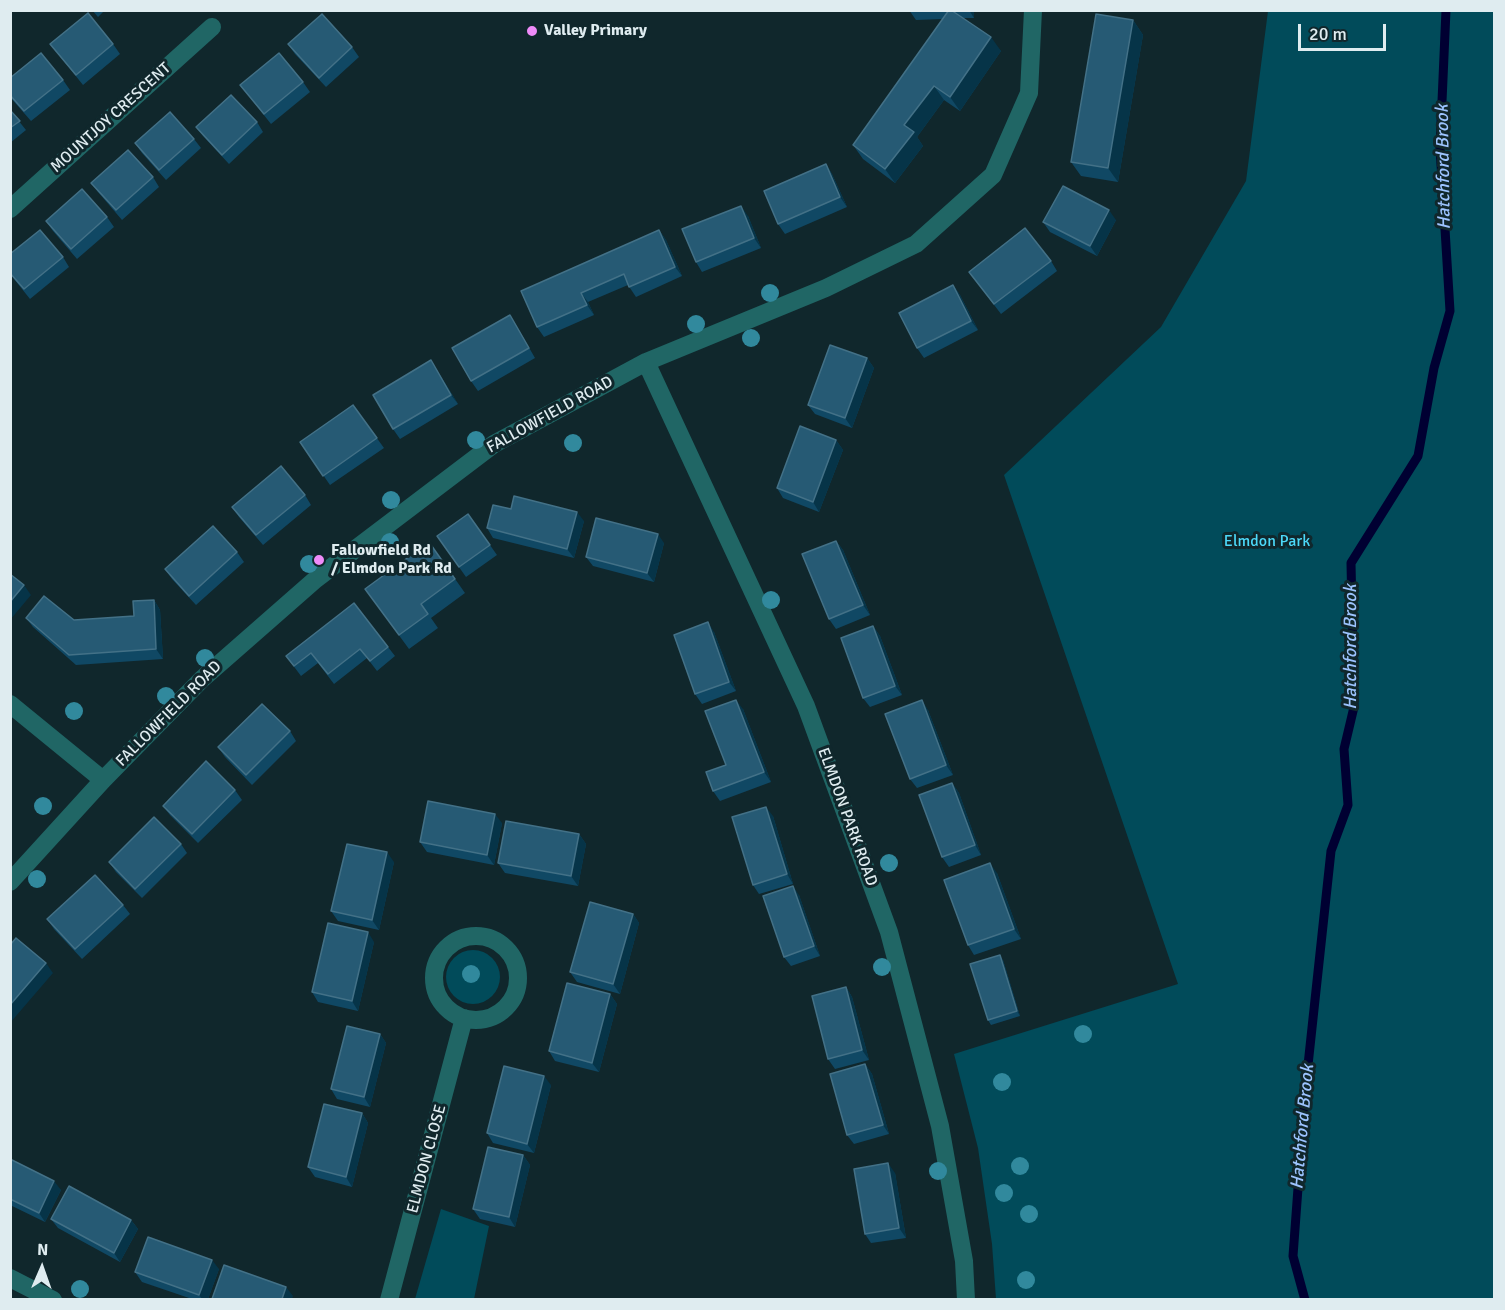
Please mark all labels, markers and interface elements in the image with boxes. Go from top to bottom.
scale bar [1301,12,1390,50]
place label: Valley Primary [544,21,647,41]
text: 20 m [1309,23,1347,45]
marker: Valley Primary [525,24,539,38]
street label: MOUNTJOY CRESCENT [47,59,175,177]
water label: Hatchford Brook [1432,104,1456,230]
street label: FALLOWFIELD ROAD [484,372,616,458]
park label: Elmdon Park [1224,532,1310,552]
place label: Fallowfield Rd / Elmdon Park Rd [331,541,452,579]
marker: Fallowfield Rd / Elmdon Park Rd [312,553,326,567]
water label: Hatchford Brook [1340,584,1362,710]
street label: FALLOWFIELD ROAD [112,657,226,771]
street label: ELMDON PARK ROAD [813,745,881,889]
water label: Hatchford Brook [1287,1064,1319,1190]
street label: ELMDON CLOSE [403,1103,451,1215]
north arrow [12,1238,72,1298]
text: N [37,1240,49,1260]

